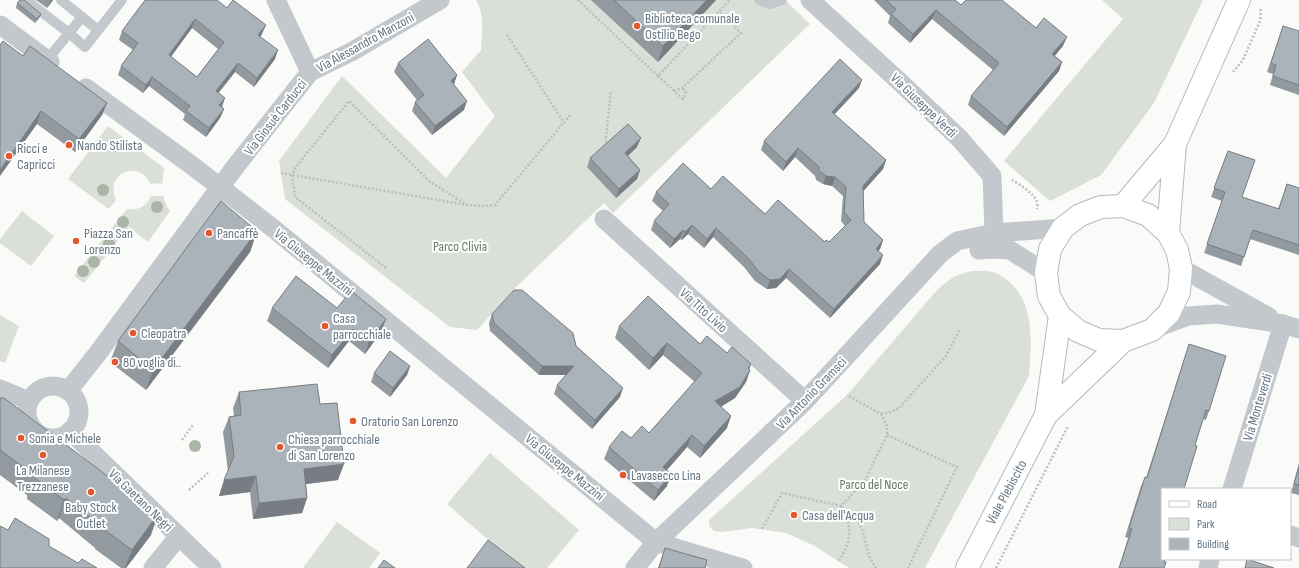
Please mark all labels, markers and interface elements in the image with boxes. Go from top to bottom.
street label: Via Alessandro Manzoni [314,9,417,76]
place label: Biblioteca comunale Ostilio Bego [645,10,740,43]
marker: Biblioteca comunale Ostilio Bego [632,21,642,31]
street label: Via Giuseppe Verdi [887,69,960,141]
street label: Via Giosuè Carducci [240,76,310,159]
place label: Nando Stilista [77,137,142,154]
place label: Ricci e Capricci [17,140,55,173]
marker: Nando Stilista [64,140,74,150]
marker: Ricci e Capricci [4,151,14,161]
place label: Piazza San Lorenzo [84,225,133,258]
place label: Pancaffè [217,225,258,242]
street label: Via Giuseppe Mazzini [271,225,357,300]
marker: Pancaffè [204,228,214,238]
marker: Piazza San Lorenzo [71,236,81,246]
park label: Parco Clivia [433,238,487,255]
street label: Via Tito Livio [676,284,731,336]
place label: Casa parrocchiale [333,310,391,343]
marker: Casa parrocchiale [320,321,330,331]
place label: Cleopatra [141,325,186,342]
marker: Cleopatra [128,328,138,338]
place label: 80 voglia di.. [123,354,181,371]
street label: Via Antonio Gramsci [773,354,850,433]
marker: 80 voglia di.. [110,357,120,367]
street label: Via Monteverdi [1239,371,1276,443]
place label: Oratorio San Lorenzo [361,413,458,430]
marker: Oratorio San Lorenzo [348,416,358,426]
place label: Sonia e Michele [29,430,101,447]
street label: Via Giuseppe Mazzini [522,430,608,505]
place label: Chiesa parrocchiale di San Lorenzo [288,431,380,464]
marker: Sonia e Michele [16,433,26,443]
marker: Chiesa parrocchiale di San Lorenzo [275,442,285,452]
marker: La Milanese Trezzanese [38,450,48,460]
street label: Viale Plebiscito [982,457,1031,527]
place label: La Milanese Trezzanese [16,462,70,495]
street label: Via Gaetano Negri [105,465,176,535]
place label: Lavasecco Lina [631,467,701,484]
marker: Lavasecco Lina [618,470,628,480]
park label: Parco del Noce [840,476,908,493]
marker: Baby Stock Outlet [86,487,96,497]
legend [1161,488,1291,560]
text: Road [1197,497,1217,512]
place label: Baby Stock Outlet [65,499,118,532]
place label: Casa dell'Acqua [802,507,874,524]
marker: Casa dell'Acqua [789,510,799,520]
text: Park [1197,517,1215,532]
text: Building [1197,537,1229,552]

